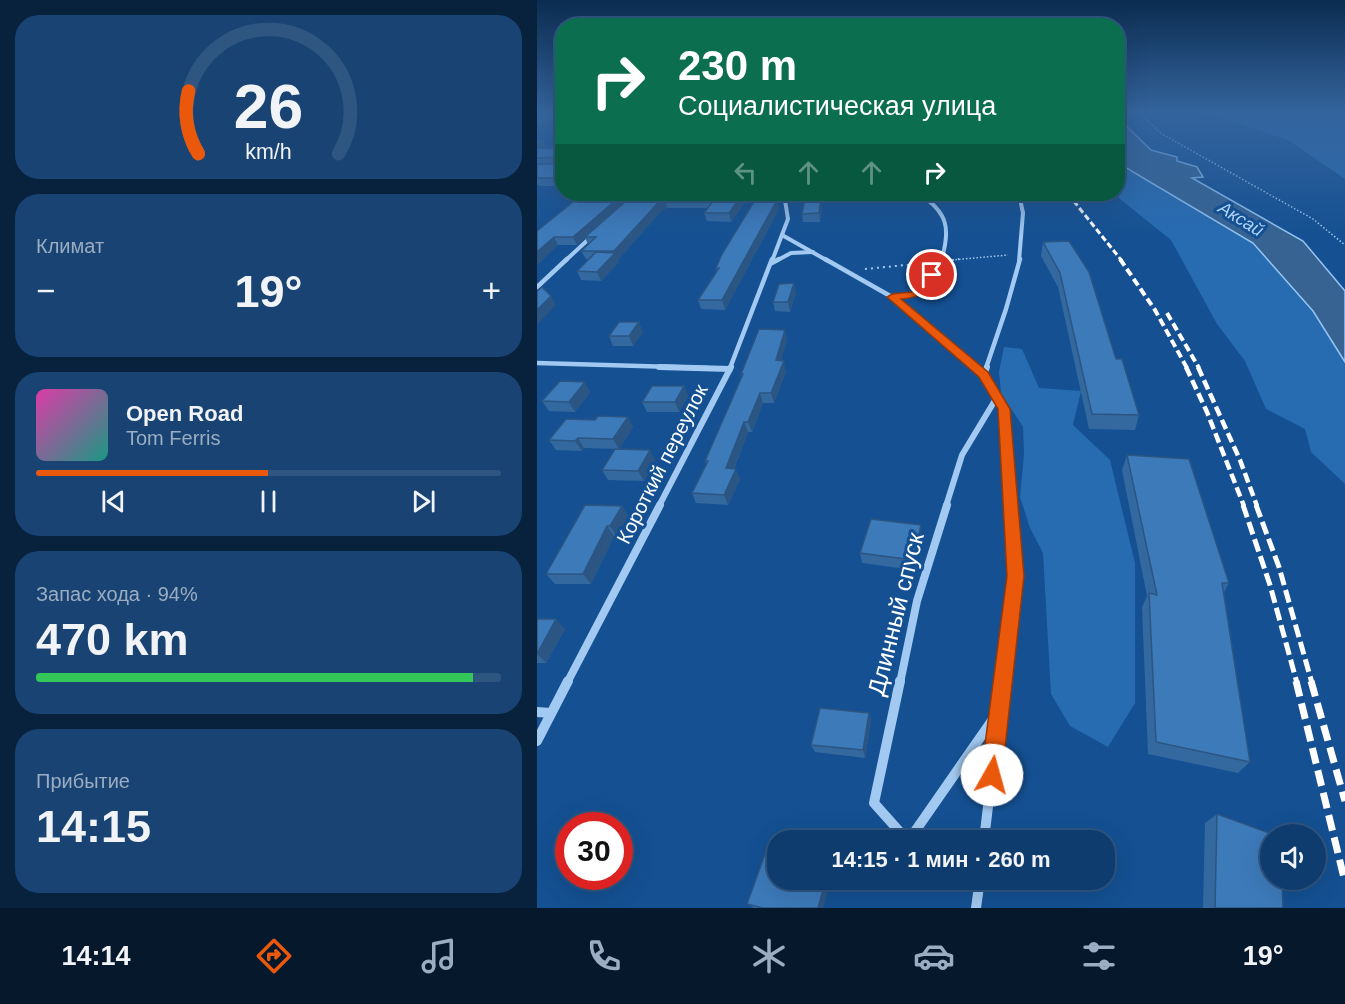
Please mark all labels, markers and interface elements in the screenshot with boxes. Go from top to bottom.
icon: right [579,42,657,120]
text: 230 m [678,42,797,89]
text: 26 [234,72,303,141]
text: Социалистическая улица [678,91,996,121]
text: km/h [245,140,292,164]
icon: left [729,156,762,189]
icon: ahead [792,156,825,189]
icon: ahead [855,156,888,189]
icon: right [918,156,951,189]
water label: Аксай [1214,197,1267,241]
text: Климат [36,235,104,257]
pin [906,249,957,300]
icon: arrive [915,258,948,291]
text: 19° [234,266,303,317]
text: − [36,272,55,309]
text: + [482,272,501,309]
street label: Короткий переулок [612,381,712,547]
text: Open Road [126,401,243,426]
text: Tom Ferris [126,427,220,449]
icon: previous [97,485,130,518]
icon: pause [252,485,285,518]
icon: next [407,485,440,518]
street label: Длинный спуск [862,529,929,698]
text: Запас хода · 94% [36,583,198,605]
text: 470 km [36,614,189,665]
position arrow [960,743,1024,807]
text: Прибытие [36,770,130,792]
text: 14:15 [36,801,151,852]
speed limit sign: 30 [555,812,633,890]
map controls [1260,824,1326,890]
button: sound [1260,824,1326,890]
text: 14:15 · 1 мин · 260 m [831,847,1051,872]
icon: directions [253,935,295,977]
icon: music [418,935,460,977]
icon: phone [583,935,625,977]
icon: climate [748,935,790,977]
icon: car [913,935,955,977]
icon: filters [1078,935,1120,977]
text: 14:14 [61,941,131,971]
text: 19° [1243,941,1283,971]

